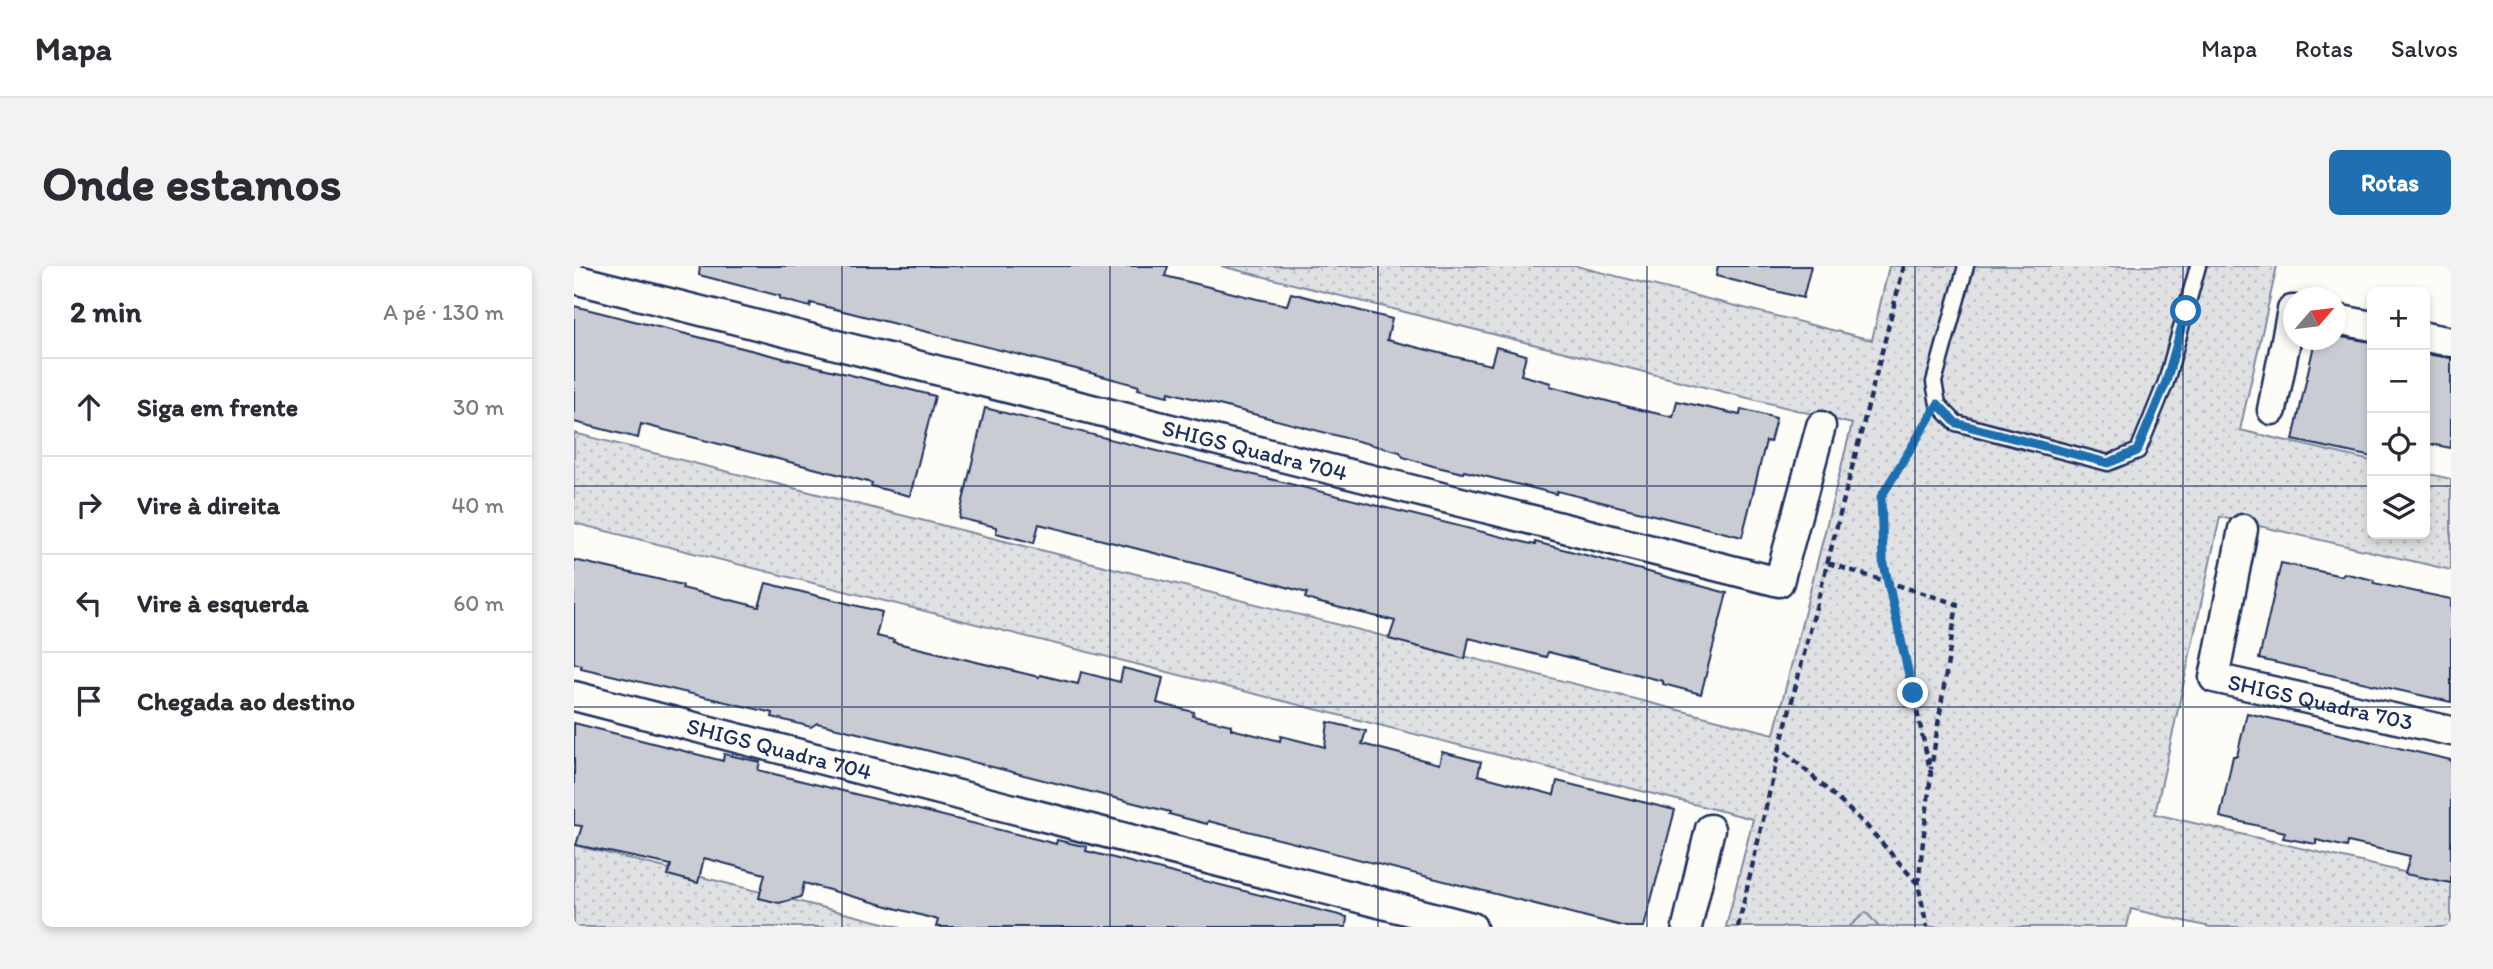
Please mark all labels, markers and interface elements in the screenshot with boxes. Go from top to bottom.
text: Mapa [35,29,112,68]
text: Mapa [2201,34,2257,63]
text: Rotas [2295,34,2353,63]
text: Salvos [2391,34,2458,63]
button: Rotas [2329,150,2451,215]
text: Onde estamos [42,153,342,212]
north arrow [2283,287,2346,350]
map controls [2367,287,2430,539]
button: + [2367,287,2430,350]
text: 2 min [70,293,141,330]
route start [2170,295,2201,326]
text: A pé · 130 m [383,298,504,326]
button: − [2367,350,2430,413]
icon: ahead [70,388,108,426]
text: Siga em frente [137,391,298,423]
text: 30 m [453,393,504,421]
street label: SHIGS Quadra 704 [1159,413,1351,487]
button: locate [2367,413,2430,476]
button: layers [2367,476,2430,539]
icon: right [70,486,108,524]
text: Vire à direita [137,489,280,521]
text: 40 m [451,491,504,519]
icon: left [70,584,108,622]
text: Vire à esquerda [137,587,309,619]
text: 60 m [453,589,504,617]
street label: SHIGS Quadra 703 [2225,668,2416,736]
route end [1897,677,1928,708]
icon: arrive [70,682,108,720]
text: Chegada ao destino [137,685,355,717]
street label: SHIGS Quadra 704 [684,712,875,786]

